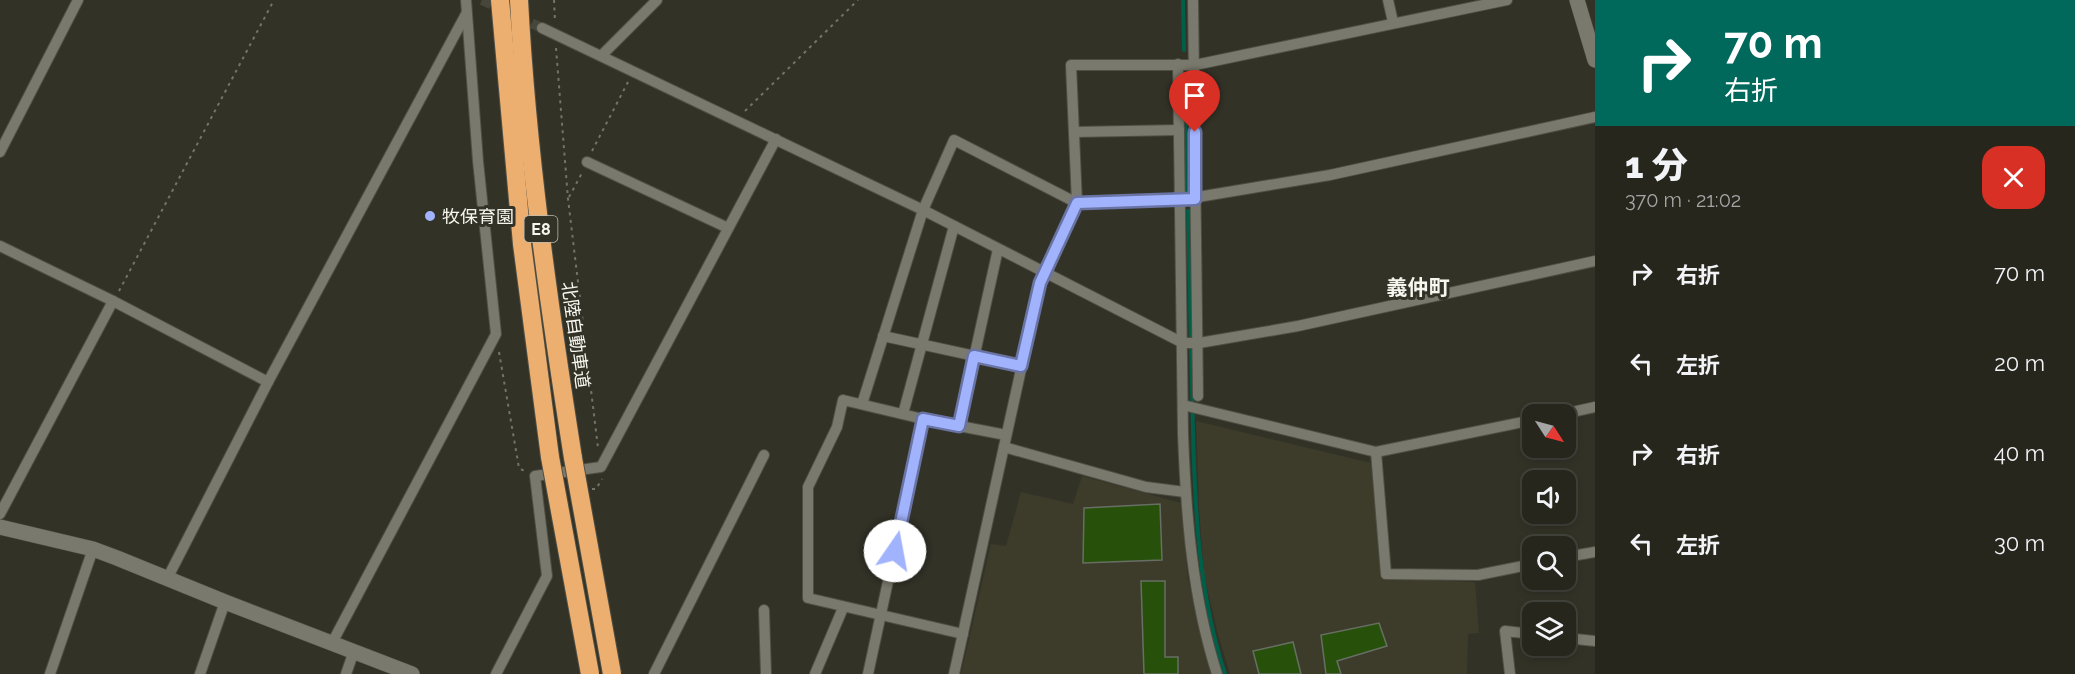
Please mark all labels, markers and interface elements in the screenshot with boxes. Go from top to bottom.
text: 70 m [1724,19,1823,68]
icon: right [1625,24,1703,102]
pin [1169,70,1220,132]
text: 右折 [1724,75,1778,106]
icon: arrive [1178,79,1211,112]
text: 1 分 [1625,144,1688,186]
button: close [1982,146,2045,209]
text: 370 m · 21:02 [1625,188,1741,212]
place label: 牧保育園 [442,206,514,227]
marker: 牧保育園 [423,209,437,223]
road number: E8 [524,216,558,242]
icon: right [1625,257,1658,290]
text: 70 m [1994,260,2045,286]
text: 右折 [1676,262,1720,288]
district label: 義仲町 [1387,275,1450,300]
street label: 北陸自動車道 [558,280,594,390]
icon: left [1625,347,1658,380]
text: 20 m [1994,350,2045,376]
text: 左折 [1676,352,1720,378]
north arrow [1522,404,1576,458]
map controls [1522,404,1576,656]
icon: right [1625,437,1658,470]
text: 40 m [1994,440,2045,466]
text: 右折 [1676,442,1720,468]
button: sound [1522,470,1576,524]
position arrow [863,519,927,583]
icon: left [1625,527,1658,560]
text: 30 m [1994,530,2045,556]
text: 左折 [1676,532,1720,558]
button: search [1522,536,1576,590]
button: layers [1522,602,1576,656]

